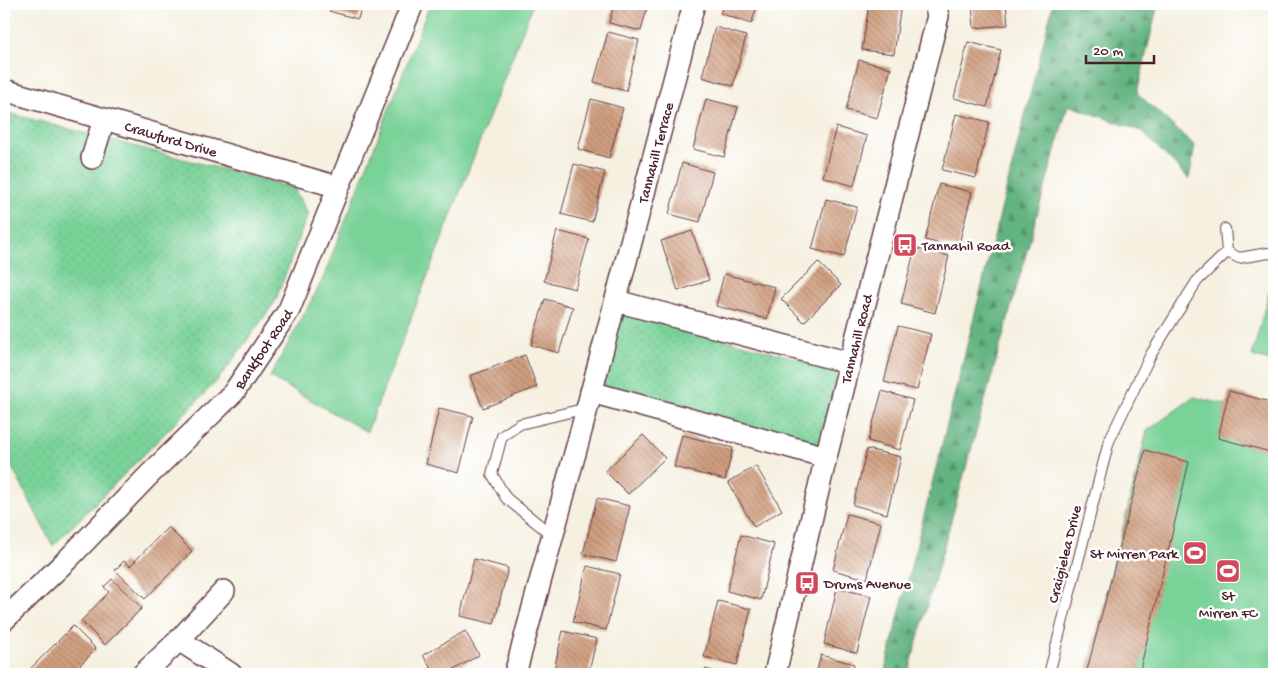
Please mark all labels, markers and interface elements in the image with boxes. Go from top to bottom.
scale bar [1086,32,1153,64]
text: 20 m [1093,43,1123,61]
street label: Tannahill Terrace [635,100,679,206]
street label: Crawfurd Drive [122,118,219,162]
bus stop icon: Tannahil Road [892,232,918,258]
place label: Tannahil Road [921,238,1011,256]
street label: Tannahill Road [838,292,878,386]
street label: Bankfoot Road [231,305,299,394]
street label: Craigielea Drive [1045,503,1087,605]
sports icon: St Mirren Park [1182,540,1208,566]
place label: St Mirren Park [1090,546,1179,564]
sports icon: St Mirren FC [1215,558,1241,584]
bus stop icon: Drums Avenue [794,570,820,596]
place label: Drums Avenue [823,576,911,594]
place label: St Mirren FC [1199,588,1258,623]

